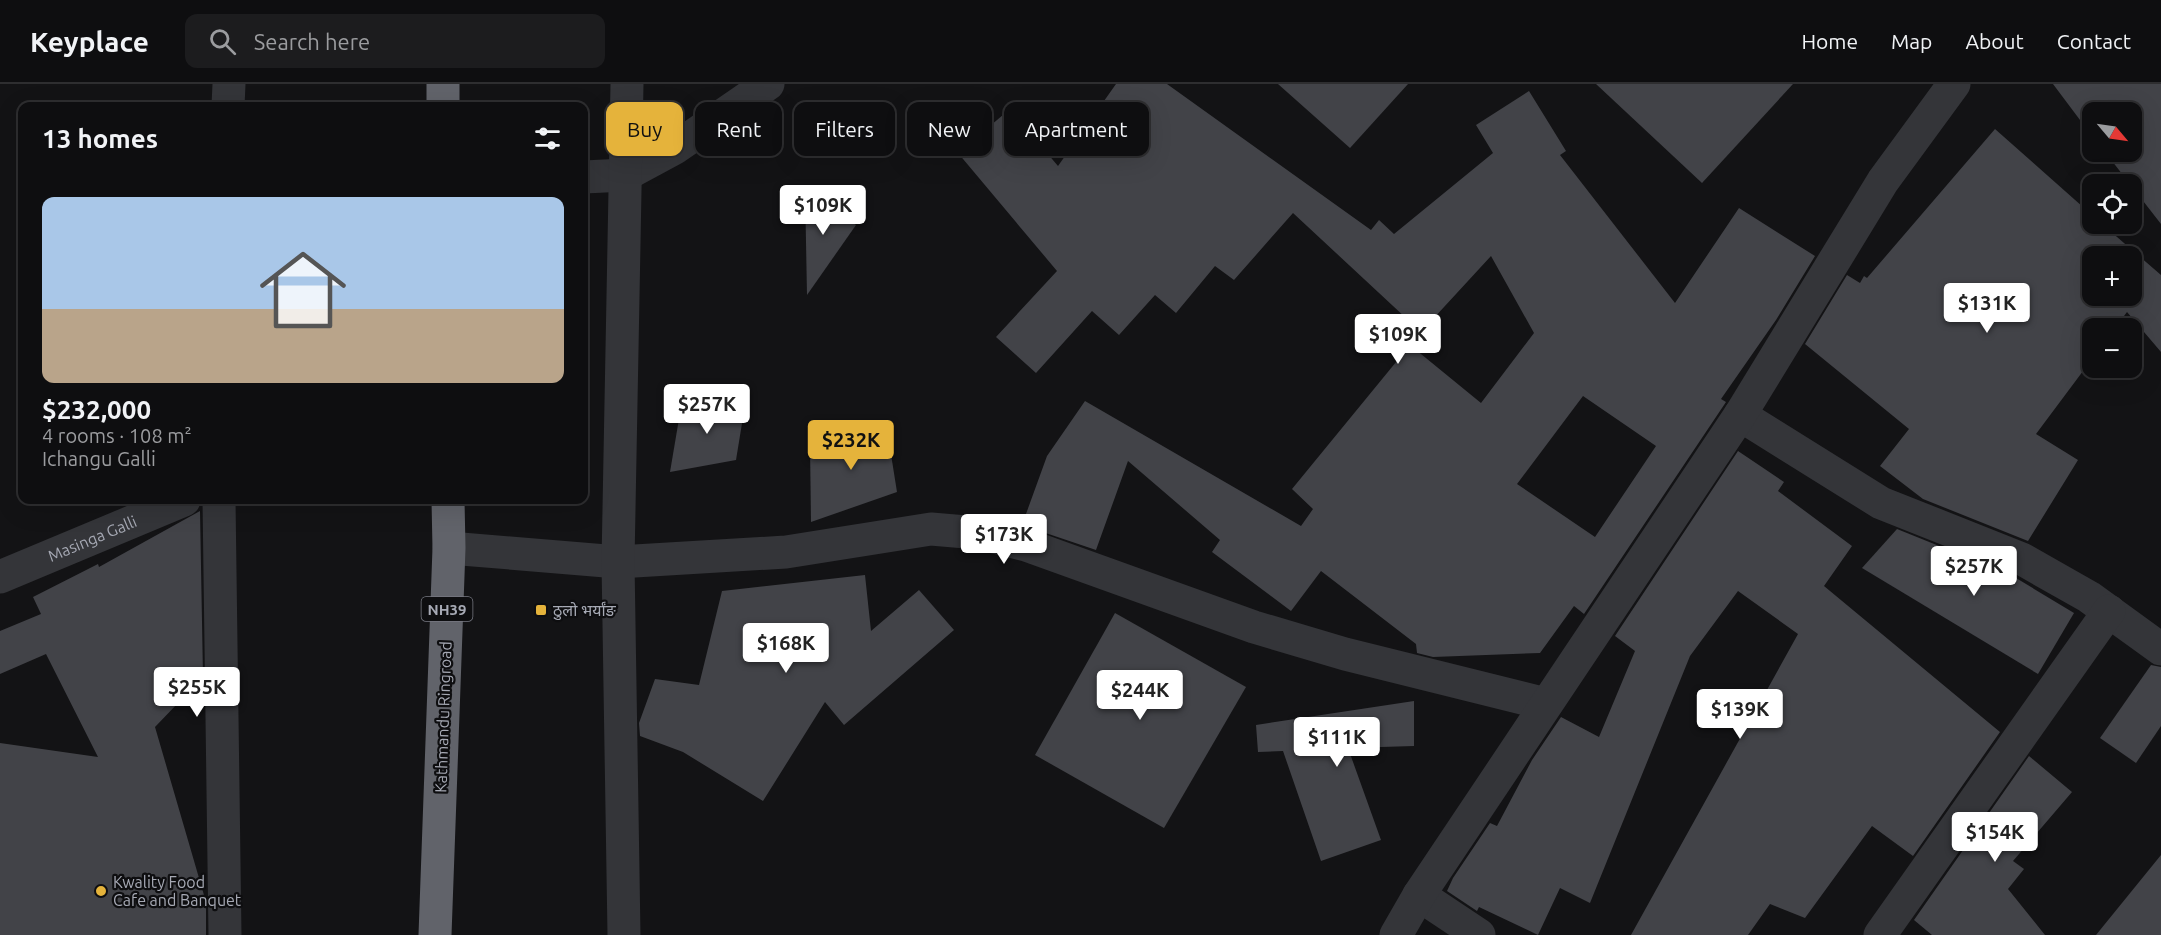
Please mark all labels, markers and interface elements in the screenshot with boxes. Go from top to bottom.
search box [185,14,605,68]
icon: search [206,25,239,58]
text: Keyplace [30,26,149,57]
text: Search here [254,29,370,54]
text: Home [1801,29,1858,53]
text: Map [1891,29,1932,53]
text: About [1965,29,2024,53]
text: Contact [2057,29,2131,53]
chip: Buy [606,102,683,156]
chip: Rent [695,102,782,156]
chip: Filters [794,102,895,156]
chip: New [907,102,992,156]
chip: Apartment [1004,102,1149,156]
north arrow [2082,102,2142,162]
map controls [2082,102,2142,378]
icon: filters [531,122,564,155]
text: 13 homes [42,124,158,153]
button: locate [2082,174,2142,234]
pin: $109K [781,185,865,236]
text: $109K [794,193,852,216]
icon: home [249,236,357,344]
button: + [2082,246,2142,306]
pin: $131K [1945,283,2029,334]
text: $131K [1958,291,2016,314]
pin: $109K [1356,314,1440,365]
button: − [2082,318,2142,378]
text: $109K [1369,322,1427,345]
pin: $257K [665,384,749,435]
text: $257K [678,392,736,415]
text: $232,000 [42,395,151,424]
pin: $232K [809,420,893,471]
text: 4 rooms · 108 m² [42,424,192,447]
text: $232K [822,428,880,451]
text: Ichangu Galli [42,447,156,470]
street label: Masinga Galli [45,512,139,565]
pin: $173K [962,514,1046,565]
text: $173K [975,522,1033,545]
pin: $257K [1932,546,2016,597]
text: $257K [1945,554,2003,577]
road number: NH39 [422,597,472,621]
place label: ठुलो भर्यांङ [553,601,617,621]
marker: ठुलो भर्यांङ [534,603,548,617]
pin: $168K [744,623,828,674]
text: $168K [757,631,815,654]
street label: Kathmandu Ringroad [431,641,455,793]
pin: $255K [155,667,239,718]
pin: $244K [1098,670,1182,721]
text: $255K [168,675,226,698]
text: $244K [1111,678,1169,701]
pin: $139K [1698,689,1782,740]
text: $139K [1711,697,1769,720]
pin: $111K [1295,717,1379,768]
text: $111K [1308,725,1366,748]
pin: $154K [1953,812,2037,863]
text: $154K [1966,820,2024,843]
place label: Kwality Food Cafe and Banquet [113,873,242,909]
marker: Kwality Food Cafe and Banquet [94,884,108,898]

